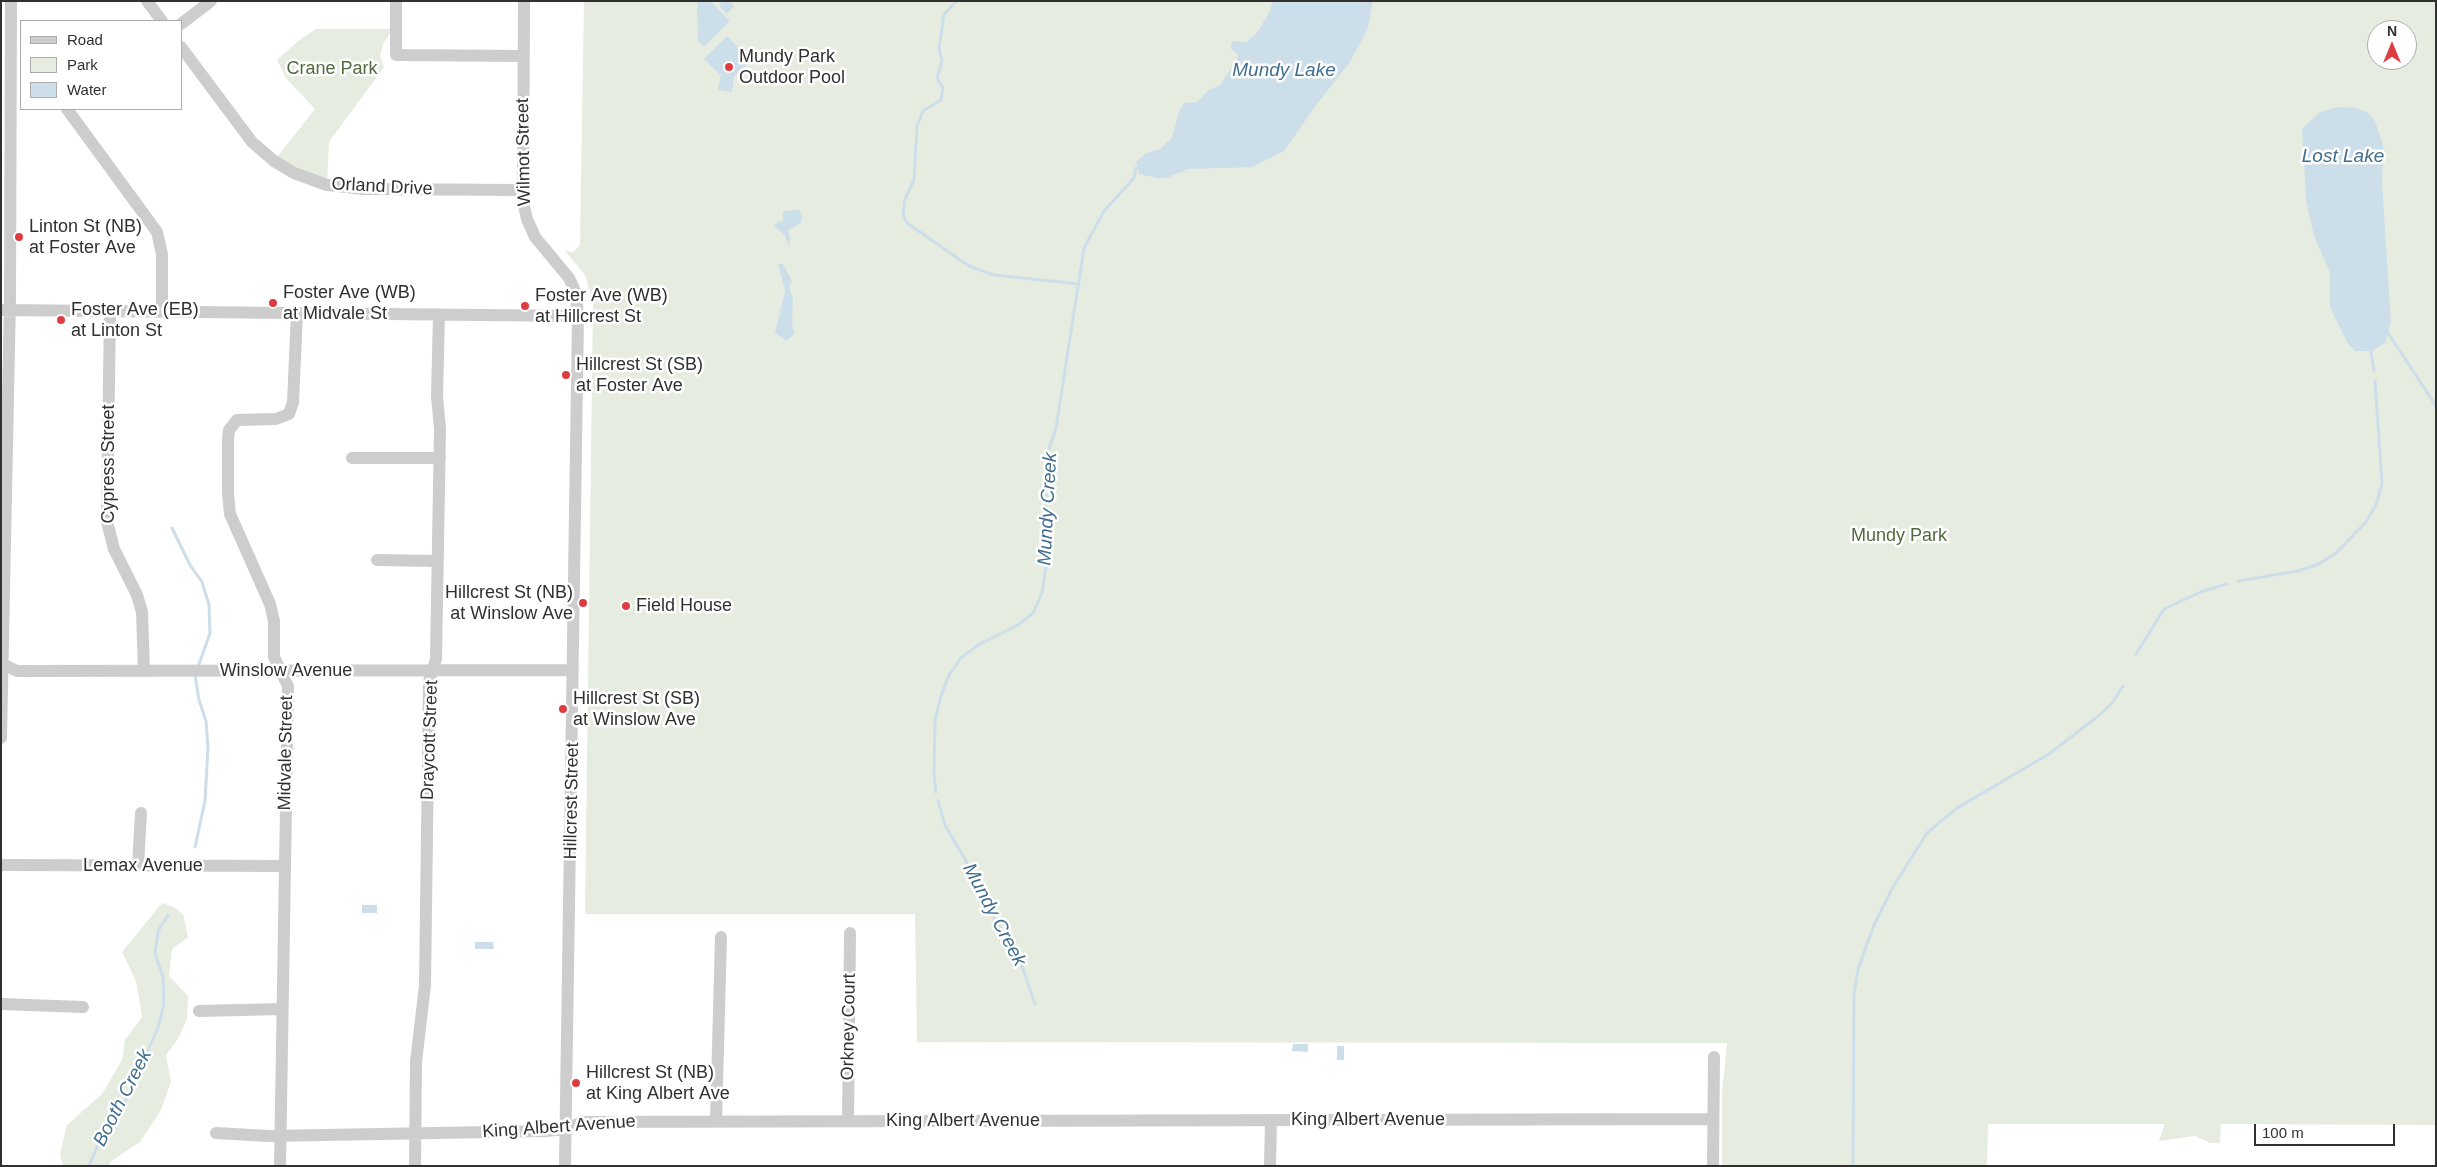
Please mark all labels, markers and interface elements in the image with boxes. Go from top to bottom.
legend [20,20,182,110]
north arrow [2367,20,2417,70]
text: N [2387,23,2397,39]
text: Road [67,31,103,48]
place label: Mundy Park Outdoor Pool [739,46,845,88]
text: Park [67,56,98,73]
park label: Crane Park [286,58,378,80]
water label: Mundy Lake [1232,60,1336,82]
marker: Mundy Park Outdoor Pool [723,61,735,73]
text: Water [67,81,106,98]
street label: Wilmot Street [512,98,536,206]
water label: Lost Lake [2302,146,2384,168]
street label: Orland Drive [331,174,433,200]
place label: Linton St (NB) at Foster Ave [29,216,142,258]
marker: Linton St (NB) at Foster Ave [13,231,25,243]
place label: Foster Ave (WB) at Midvale St [283,282,416,324]
place label: Foster Ave (WB) at Hillcrest St [535,285,668,328]
marker: Foster Ave (WB) at Midvale St [267,297,279,309]
place label: Foster Ave (EB) at Linton St [71,299,199,342]
marker: Foster Ave (WB) at Hillcrest St [519,300,531,312]
marker: Foster Ave (EB) at Linton St [55,314,67,326]
place label: Hillcrest St (SB) at Foster Ave [576,354,703,396]
marker: Hillcrest St (SB) at Foster Ave [560,369,572,381]
street label: Cypress Street [98,404,120,524]
water label: Mundy Creek [1034,452,1062,566]
park label: Mundy Park [1851,525,1947,547]
place label: Hillcrest St (NB) at Winslow Ave [445,582,573,624]
place label: Field House [636,595,732,617]
marker: Hillcrest St (NB) at Winslow Ave [577,597,589,609]
marker: Field House [620,600,632,612]
street label: Winslow Avenue [220,660,352,682]
street label: Draycott Street [417,680,443,800]
place label: Hillcrest St (SB) at Winslow Ave [573,688,700,731]
street label: Midvale Street [274,695,298,811]
marker: Hillcrest St (SB) at Winslow Ave [557,703,569,715]
street label: Hillcrest Street [560,742,584,860]
street label: Lemax Avenue [83,855,203,877]
water label: Mundy Creek [957,860,1031,970]
street label: Orkney Court [837,973,861,1081]
water label: Booth Creek [89,1046,157,1150]
place label: Hillcrest St (NB) at King Albert Ave [586,1062,730,1104]
marker: Hillcrest St (NB) at King Albert Ave [570,1077,582,1089]
street label: King Albert Avenue [1291,1109,1445,1131]
street label: King Albert Avenue [886,1110,1040,1132]
street label: King Albert Avenue [482,1111,636,1143]
scale bar [2257,1114,2398,1146]
text: 100 m [2262,1124,2304,1141]

